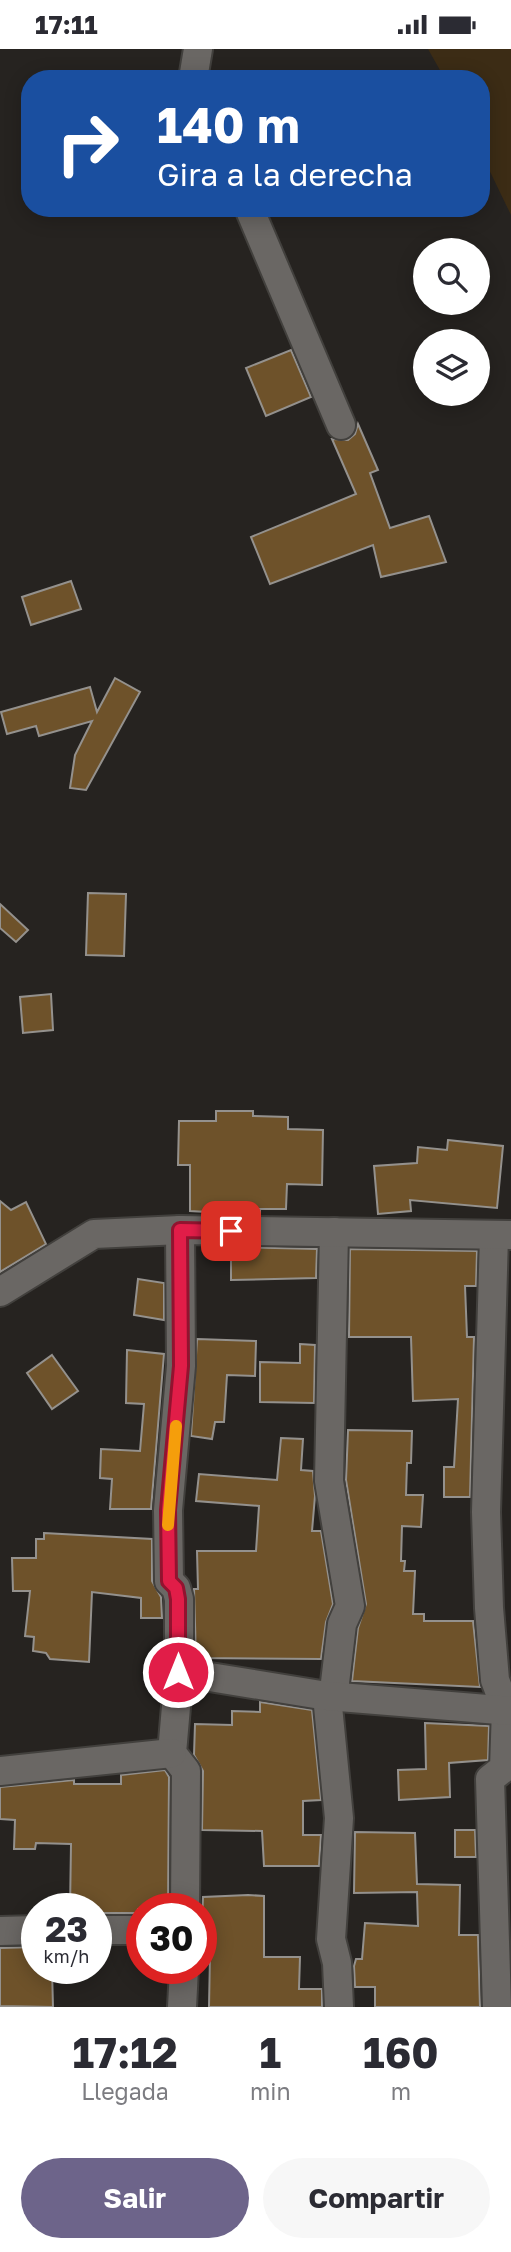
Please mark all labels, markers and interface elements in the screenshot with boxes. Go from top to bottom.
text: 17:11 [35,9,98,40]
text: 140 m [157,95,300,154]
icon: right [42,98,133,189]
text: Gira a la derecha [157,155,413,193]
map controls [413,238,490,406]
button: search [413,238,490,315]
button: layers [413,329,490,406]
pin [201,1201,261,1261]
icon: arrive [212,1212,250,1250]
position arrow [141,1635,215,1709]
speed limit sign: 30 [126,1893,217,1984]
text: 23 [45,1908,88,1950]
text: km/h [44,1945,89,1967]
text: 17:12 [72,2027,178,2077]
text: 1 [259,2027,281,2077]
text: 160 [363,2027,439,2077]
text: Llegada [81,2077,169,2105]
text: min [250,2077,291,2105]
text: m [391,2077,411,2105]
button: Salir [21,2158,249,2238]
button: Compartir [263,2158,490,2238]

